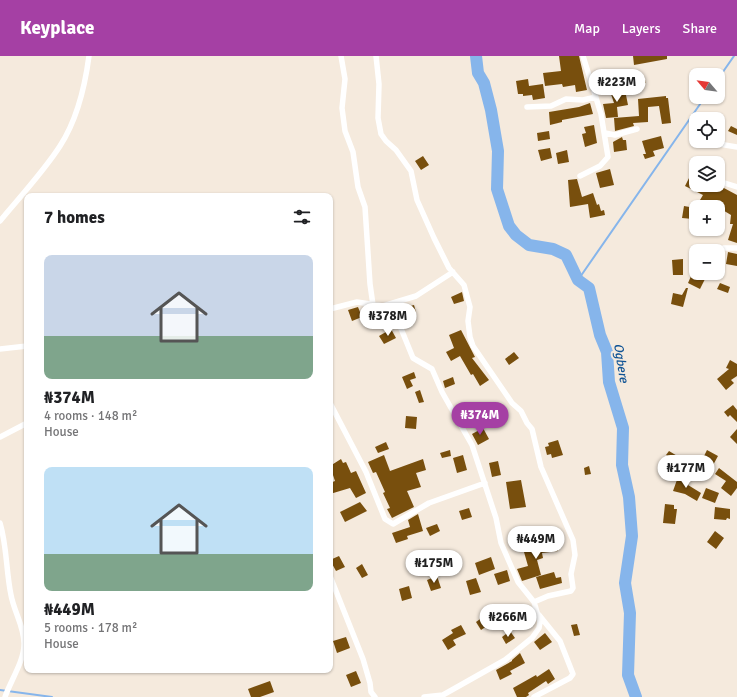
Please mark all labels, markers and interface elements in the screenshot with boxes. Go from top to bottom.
text: Keyplace [20,16,95,40]
text: Map [574,20,600,37]
text: Layers [622,20,661,37]
text: Share [683,20,717,37]
north arrow [689,68,725,104]
map controls [689,68,725,280]
pin: ₦223M [589,69,645,103]
text: ₦223M [598,74,636,90]
button: locate [689,112,725,148]
button: layers [689,156,725,192]
button: + [689,200,725,236]
icon: filters [291,206,313,228]
text: 7 homes [44,207,105,228]
button: − [689,244,725,280]
icon: home [143,281,215,353]
pin: ₦378M [360,303,416,337]
text: ₦378M [369,308,407,324]
water label: Ogbere [610,342,632,385]
text: ₦374M [44,387,95,408]
pin: ₦374M [452,402,508,436]
text: ₦374M [461,407,499,423]
text: 4 rooms · 148 m² [44,408,137,424]
text: House [44,424,79,440]
pin: ₦177M [658,455,714,489]
text: ₦177M [667,460,705,476]
icon: home [143,493,215,565]
pin: ₦449M [508,526,564,560]
text: ₦449M [517,531,555,547]
pin: ₦175M [406,550,462,584]
text: ₦175M [415,555,453,571]
text: ₦449M [44,599,95,620]
pin: ₦266M [480,604,536,638]
text: ₦266M [489,609,527,625]
text: 5 rooms · 178 m² [44,620,137,636]
text: House [44,636,79,652]

